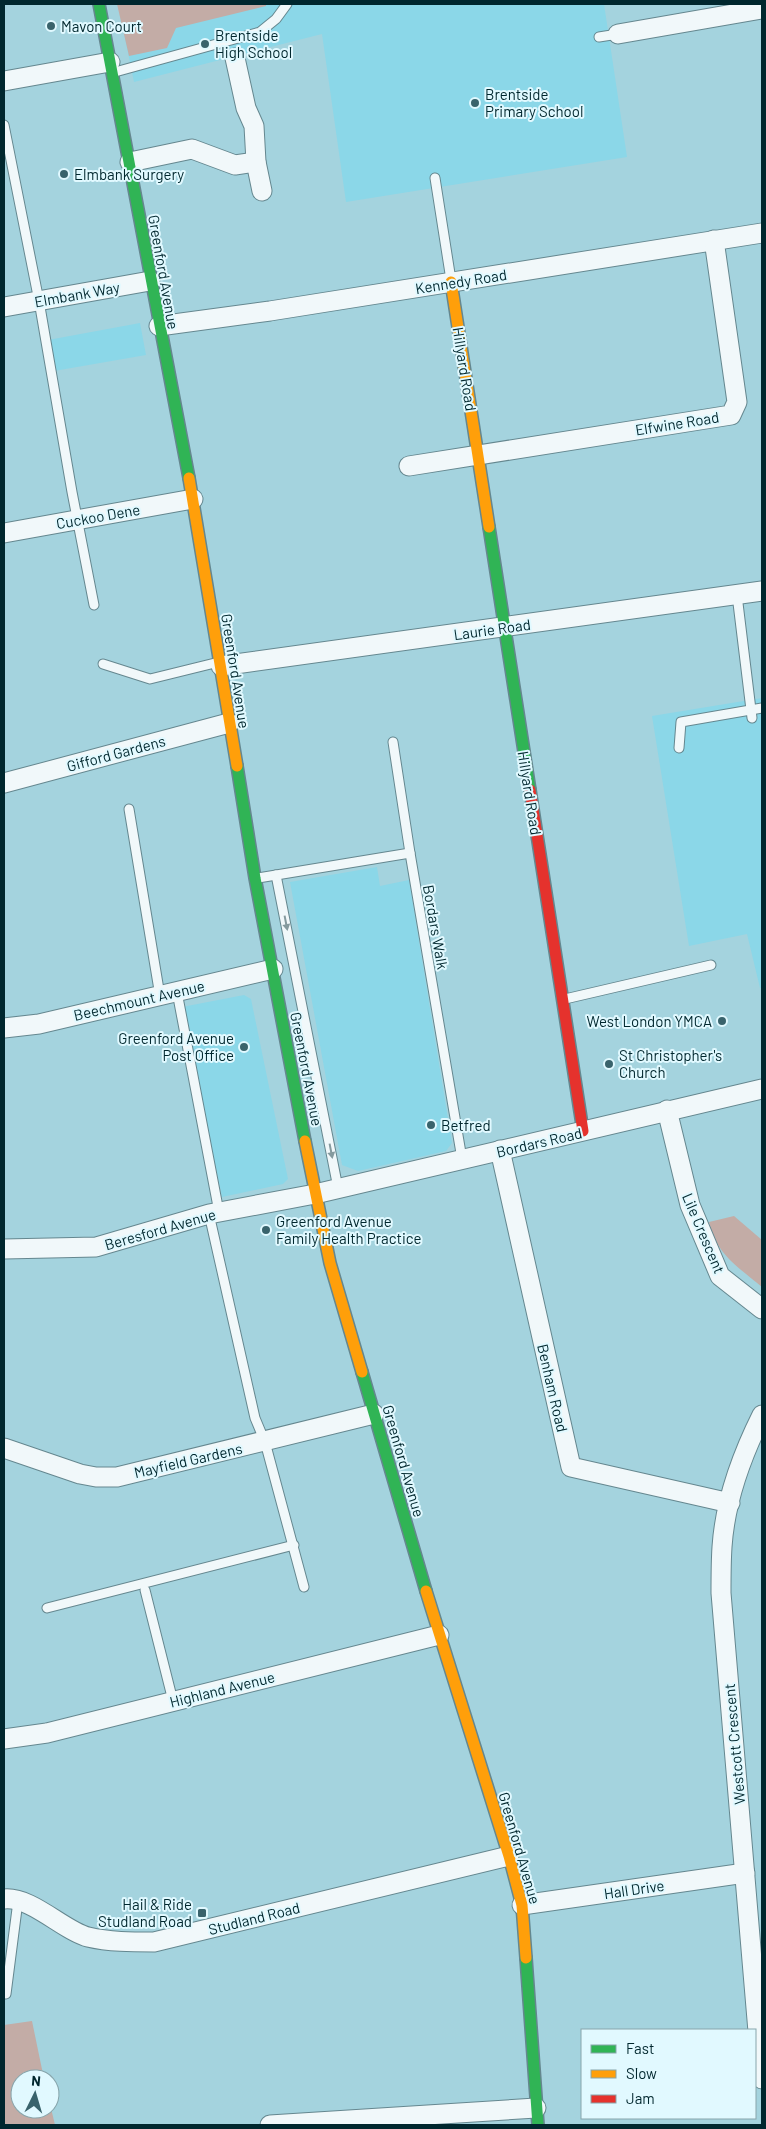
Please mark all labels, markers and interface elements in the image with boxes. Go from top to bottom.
place label: Mavon Court [61,17,142,35]
marker: Mavon Court [45,20,57,32]
place label: Brentside High School [215,26,292,61]
marker: Brentside High School [199,38,211,50]
place label: Brentside Primary School [485,85,583,120]
marker: Brentside Primary School [469,97,481,109]
place label: Elmbank Surgery [74,165,184,183]
marker: Elmbank Surgery [58,168,70,180]
street label: Greenford Avenue [145,213,183,331]
street label: Kennedy Road [414,265,508,297]
street label: Elmbank Way [33,278,121,310]
street label: Hillyard Road [449,326,481,412]
street label: Elfwine Road [634,407,720,439]
street label: Cuckoo Dene [55,500,141,532]
street label: Greenford Avenue [218,612,254,730]
street label: Laurie Road [452,615,532,643]
street label: Gifford Gardens [65,731,167,775]
street label: Hillyard Road [514,750,546,836]
street label: Bordars Walk [420,883,452,971]
one-way arrow [282,916,290,932]
street label: Beechmount Avenue [72,976,206,1024]
street label: Greenford Avenue [287,1010,327,1128]
place label: West London YMCA [586,1012,712,1030]
marker: West London YMCA [716,1015,728,1027]
place label: Greenford Avenue Post Office [118,1029,234,1064]
marker: Greenford Avenue Post Office [238,1041,250,1053]
place label: St Christopher's Church [619,1046,722,1081]
marker: St Christopher's Church [603,1058,615,1070]
place label: Betfred [441,1116,491,1134]
marker: Betfred [425,1119,437,1131]
street label: Bordars Road [494,1123,584,1161]
one-way arrow [327,1144,335,1160]
street label: Lile Crescent [679,1190,729,1276]
street label: Beresford Avenue [102,1205,218,1253]
place label: Greenford Avenue Family Health Practice [276,1212,422,1247]
marker: Greenford Avenue Family Health Practice [260,1224,272,1236]
street label: Benham Road [534,1342,572,1434]
street label: Greenford Avenue [379,1403,429,1519]
street label: Mayfield Gardens [132,1439,244,1481]
street label: Highland Avenue [168,1667,276,1711]
street label: Westcott Crescent [720,1683,748,1805]
street label: Greenford Avenue [495,1790,545,1906]
street label: Hall Drive [603,1876,665,1902]
place label: Hail & Ride Studland Road [98,1895,192,1930]
street label: Studland Road [206,1898,302,1938]
marker: Hail & Ride Studland Road [196,1907,208,1919]
legend [581,2029,756,2119]
text: Fast [626,2039,654,2057]
text: Slow [626,2064,657,2082]
north arrow [10,2069,60,2119]
text: N [31,2072,42,2089]
text: Jam [626,2089,655,2107]

